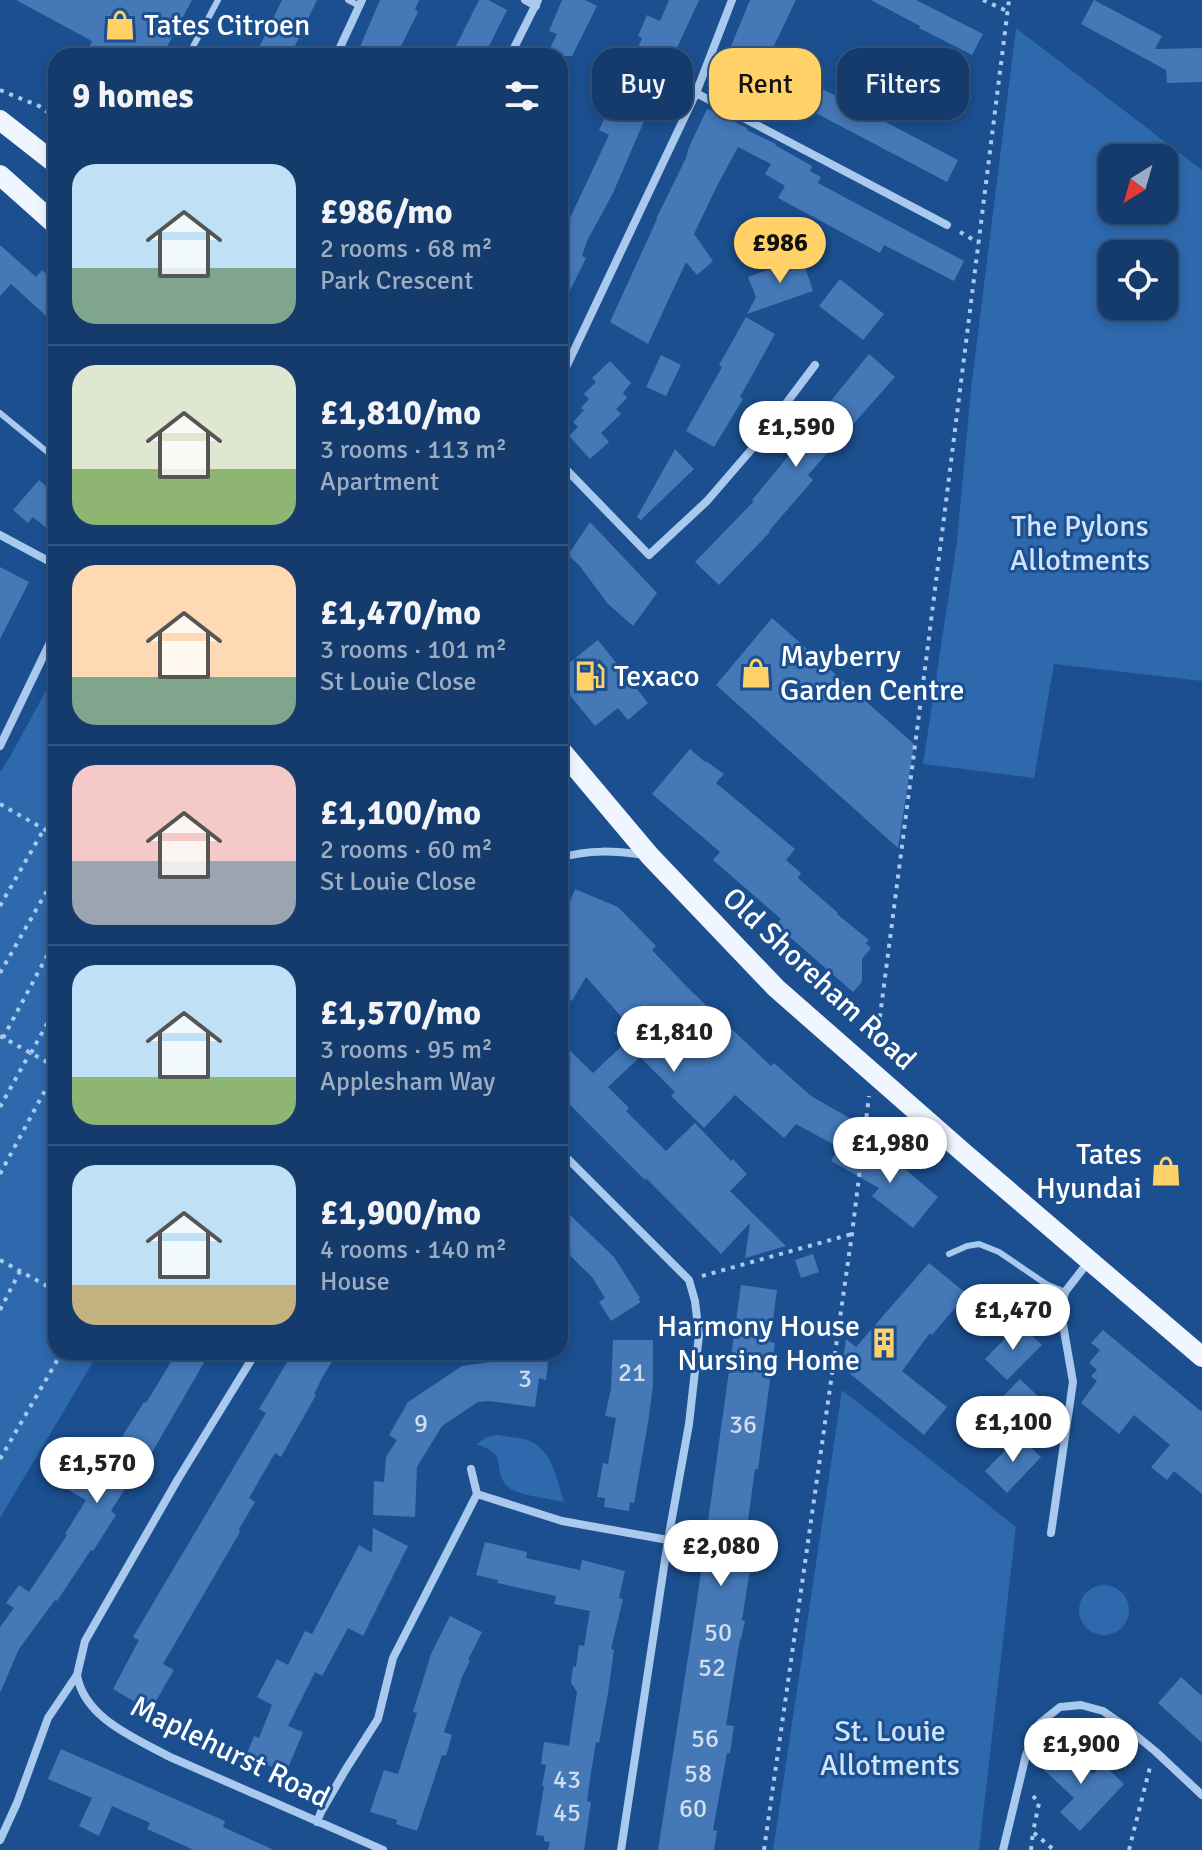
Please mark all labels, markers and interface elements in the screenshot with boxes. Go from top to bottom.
place label: Tates Citroen [144,7,310,44]
shop icon: Tates Citroen [103,8,137,42]
chip: Buy [592,48,693,120]
chip: Rent [709,48,821,120]
chip: Filters [837,48,969,120]
icon: filters [500,74,544,118]
text: 9 homes [72,75,193,117]
north arrow [1098,144,1178,224]
map controls [1098,144,1178,320]
text: £986/mo [320,191,453,233]
icon: home [136,196,232,292]
pin: £986 [733,217,827,285]
text: £986 [752,227,808,259]
text: 2 rooms · 68 m² [320,233,493,265]
button: locate [1098,240,1178,320]
text: Park Crescent [320,265,473,297]
text: £1,810/mo [320,392,481,434]
icon: home [136,397,232,493]
pin: £1,590 [731,401,861,469]
text: £1,590 [757,411,835,443]
text: 3 rooms · 113 m² [320,434,507,466]
text: Apartment [320,466,439,498]
park label: The Pylons Allotments [1010,508,1150,579]
text: £1,470/mo [320,592,481,634]
icon: home [136,597,232,693]
text: 3 rooms · 101 m² [320,634,507,666]
place label: Mayberry Garden Centre [780,638,964,709]
shop icon: Mayberry Garden Centre [739,656,773,690]
place label: Texaco [614,658,700,695]
fuel station icon: Texaco [573,659,607,693]
text: St Louie Close [320,666,477,698]
text: £1,100/mo [320,792,481,834]
icon: home [136,797,232,893]
text: 2 rooms · 60 m² [320,834,493,866]
text: St Louie Close [320,866,477,898]
street label: Old Shoreham Road [715,880,923,1078]
text: £1,570/mo [320,992,481,1034]
icon: home [136,997,232,1093]
pin: £1,810 [609,1006,739,1074]
text: £1,810 [635,1016,713,1048]
text: 3 rooms · 95 m² [320,1034,493,1066]
text: Applesham Way [320,1066,495,1098]
pin: £1,980 [825,1117,955,1185]
text: £1,980 [851,1127,929,1159]
place label: Tates Hyundai [1036,1136,1142,1207]
shop icon: Tates Hyundai [1149,1154,1183,1188]
text: £1,900/mo [320,1192,481,1234]
icon: home [136,1197,232,1293]
text: 4 rooms · 140 m² [320,1234,507,1266]
text: House [320,1266,390,1298]
pin: £1,470 [948,1284,1078,1352]
text: £1,470 [974,1294,1052,1326]
place label: Harmony House Nursing Home [657,1308,860,1379]
building icon: Harmony House Nursing Home [867,1326,901,1360]
house number: 21 [618,1357,646,1389]
house number: 3 [518,1363,532,1395]
pin: £1,100 [948,1396,1078,1464]
text: £1,100 [974,1406,1052,1438]
house number: 9 [414,1408,428,1440]
house number: 36 [729,1409,757,1441]
pin: £1,570 [32,1437,162,1505]
text: £1,570 [58,1447,136,1479]
pin: £2,080 [656,1520,786,1588]
text: £2,080 [682,1530,760,1562]
house number: 50 [704,1617,732,1649]
house number: 52 [698,1652,726,1684]
street label: Maplehurst Road [124,1688,336,1816]
park label: St. Louie Allotments [820,1713,960,1784]
pin: £1,900 [1016,1718,1146,1786]
house number: 56 [691,1723,719,1755]
text: £1,900 [1042,1728,1120,1760]
house number: 58 [684,1758,712,1790]
house number: 43 [553,1764,581,1796]
house number: 60 [679,1793,707,1825]
house number: 45 [553,1797,581,1829]

